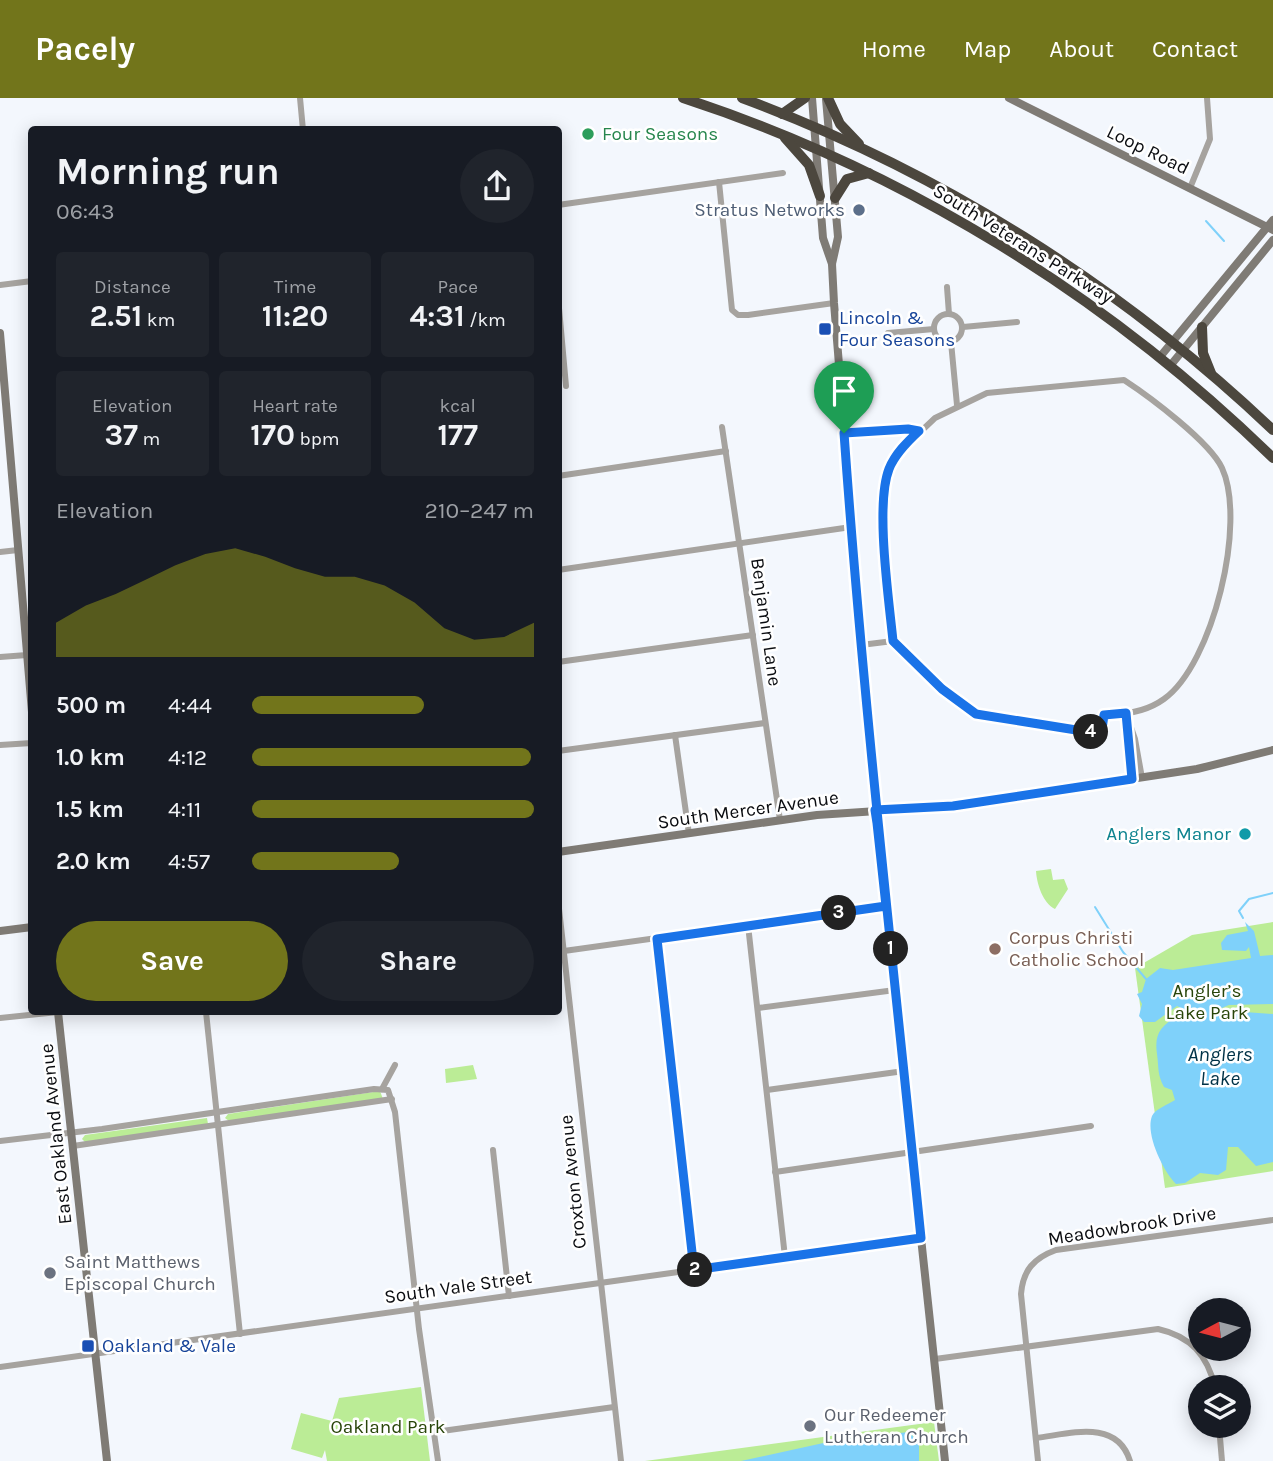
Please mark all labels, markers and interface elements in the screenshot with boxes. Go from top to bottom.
text: Pacely [35,30,135,68]
text: Home [862,35,926,63]
text: Map [964,35,1011,63]
text: About [1049,35,1114,63]
text: Contact [1152,35,1238,63]
street label: Loop Road [1103,121,1193,179]
place label: Four Seasons [602,123,718,145]
marker: Four Seasons [580,126,596,142]
text: Morning run [56,149,280,194]
button: share [460,149,534,223]
street label: South Veterans Parkway [929,180,1117,309]
text: 06:43 [56,198,115,225]
place label: Stratus Networks [694,199,845,221]
marker: Stratus Networks [851,202,867,218]
text: Distance [94,276,171,298]
text: Time [274,276,316,298]
text: Pace [437,276,478,298]
text: 2.51 [89,298,142,334]
text: 11:20 [262,298,328,334]
text: 4:31 [409,298,465,334]
place label: Lincoln & Four Seasons [839,307,955,351]
text: km [142,309,175,331]
text: /km [465,309,506,331]
marker: Lincoln & Four Seasons [817,321,833,337]
pin [814,361,874,433]
icon: arrive [825,372,863,410]
text: Elevation [92,395,173,417]
text: Heart rate [252,395,338,417]
text: kcal [440,395,476,417]
text: 37 [104,417,138,453]
text: 170 [250,417,295,453]
text: 177 [437,417,478,453]
text: m [138,428,160,450]
text: bpm [295,428,340,450]
text: Elevation [56,497,153,524]
text: 210–247 m [425,497,534,524]
street label: Benjamin Lane [746,556,786,688]
text: 500 m [56,692,126,719]
text: 4:44 [168,692,212,719]
pin: 4 [1074,714,1108,750]
text: 4 [1085,720,1096,742]
text: 1.0 km [56,744,125,771]
text: 4:12 [168,744,207,771]
street label: South Mercer Avenue [656,786,840,834]
text: 1.5 km [56,796,124,823]
text: 4:11 [168,796,201,823]
place label: Anglers Manor [1106,823,1231,845]
marker: Anglers Manor [1237,826,1253,842]
text: 2.0 km [56,848,131,875]
text: 4:57 [168,848,210,875]
pin: 3 [822,896,856,930]
text: 3 [833,901,844,923]
button: Save [56,921,288,1001]
button: Share [302,921,534,1001]
place label: Corpus Christi Catholic School [1009,927,1144,971]
pin: 1 [874,932,908,966]
text: 1 [887,937,894,959]
marker: Corpus Christi Catholic School [987,941,1003,957]
park label: Angler’s Lake Park [1166,980,1249,1024]
street label: East Oakland Avenue [36,1042,76,1226]
water label: Anglers Lake [1187,1042,1253,1090]
street label: Croxton Avenue [555,1114,591,1250]
street label: Meadowbrook Drive [1046,1202,1218,1250]
place label: Saint Matthews Episcopal Church [64,1251,216,1295]
pin: 2 [678,1252,712,1288]
text: 2 [689,1258,700,1280]
marker: Saint Matthews Episcopal Church [42,1265,58,1281]
street label: South Vale Street [383,1266,533,1308]
north arrow [1188,1298,1251,1362]
map controls [1188,1298,1251,1438]
place label: Oakland & Vale [102,1335,236,1357]
marker: Oakland & Vale [80,1338,96,1354]
button: layers [1188,1375,1251,1438]
place label: Our Redeemer Lutheran Church [824,1404,969,1448]
park label: Oakland Park [331,1416,446,1438]
marker: Our Redeemer Lutheran Church [802,1418,818,1434]

